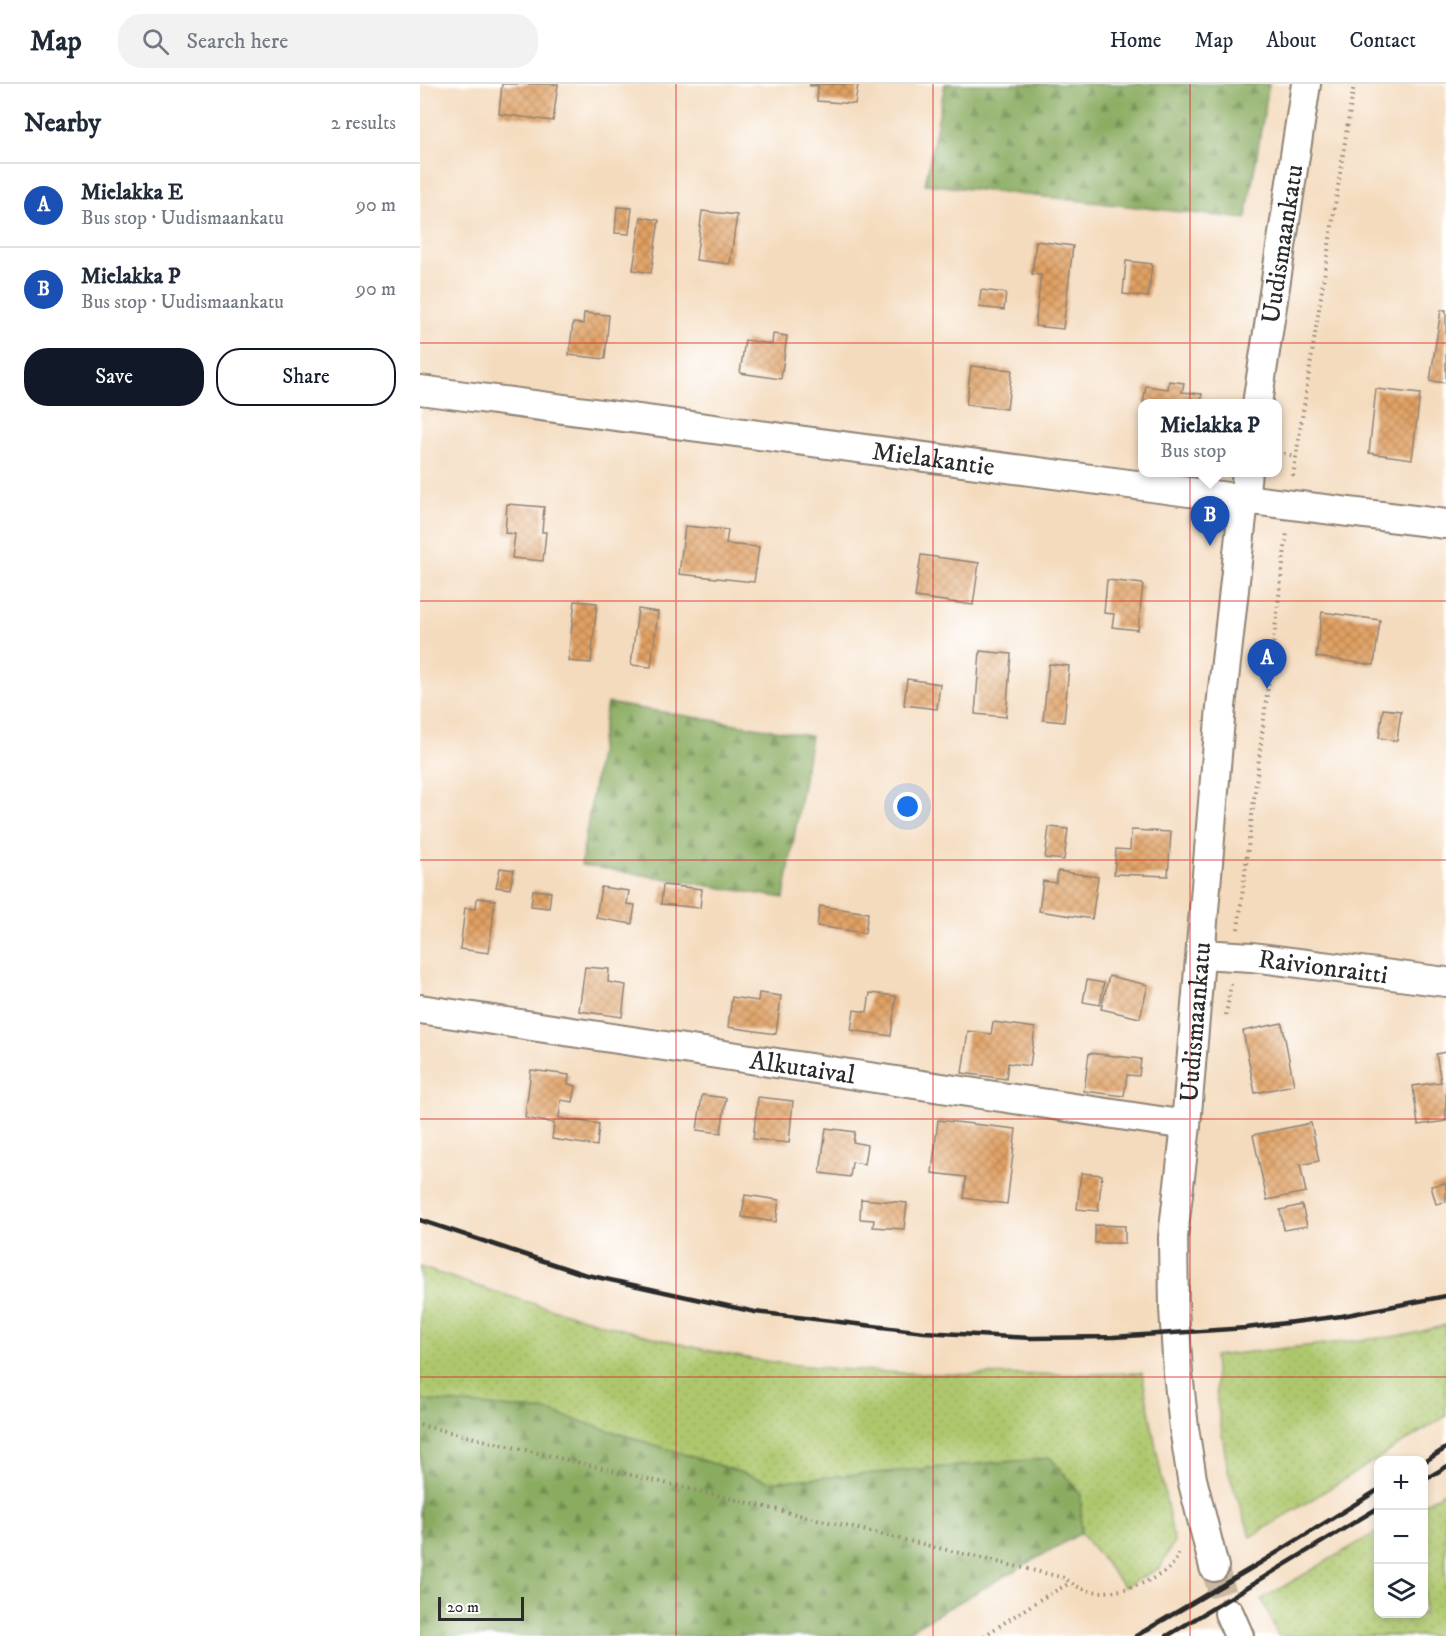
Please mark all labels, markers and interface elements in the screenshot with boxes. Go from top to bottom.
search box [118,14,538,68]
text: Map [30,24,82,59]
icon: search [139,25,172,58]
text: Search here [187,28,288,55]
text: Home [1110,28,1162,54]
text: Map [1195,28,1233,54]
text: About [1266,28,1317,54]
text: Contact [1350,28,1416,54]
text: Nearby [24,107,101,140]
text: 2 results [331,111,396,136]
street label: Uudismaankatu [1255,162,1311,326]
text: Mielakka E [81,179,183,206]
text: A [37,193,50,218]
text: 90 m [356,193,396,218]
text: Bus stop · Uudismaankatu [81,206,284,231]
text: Mielakka P [81,263,180,290]
text: B [37,277,50,302]
text: 90 m [356,277,396,302]
text: Bus stop · Uudismaankatu [81,290,284,315]
button: Save [24,348,204,406]
button: Share [216,348,396,406]
popup [1138,399,1282,477]
text: Mielakka P [1160,412,1260,439]
street label: Mielakantie [870,435,997,484]
text: Bus stop [1160,439,1226,464]
pin: B [1190,496,1230,546]
pin: A [1248,640,1286,689]
your location [893,792,922,821]
street label: Uudismaankatu [1173,941,1219,1103]
street label: Raivionraitti [1256,943,1390,992]
street label: Alkutaival [747,1044,858,1093]
map controls [1374,1456,1428,1618]
button: + [1374,1456,1428,1510]
button: − [1374,1510,1428,1564]
button: layers [1374,1564,1428,1618]
scale bar [438,1594,524,1622]
text: 20 m [447,1597,479,1617]

